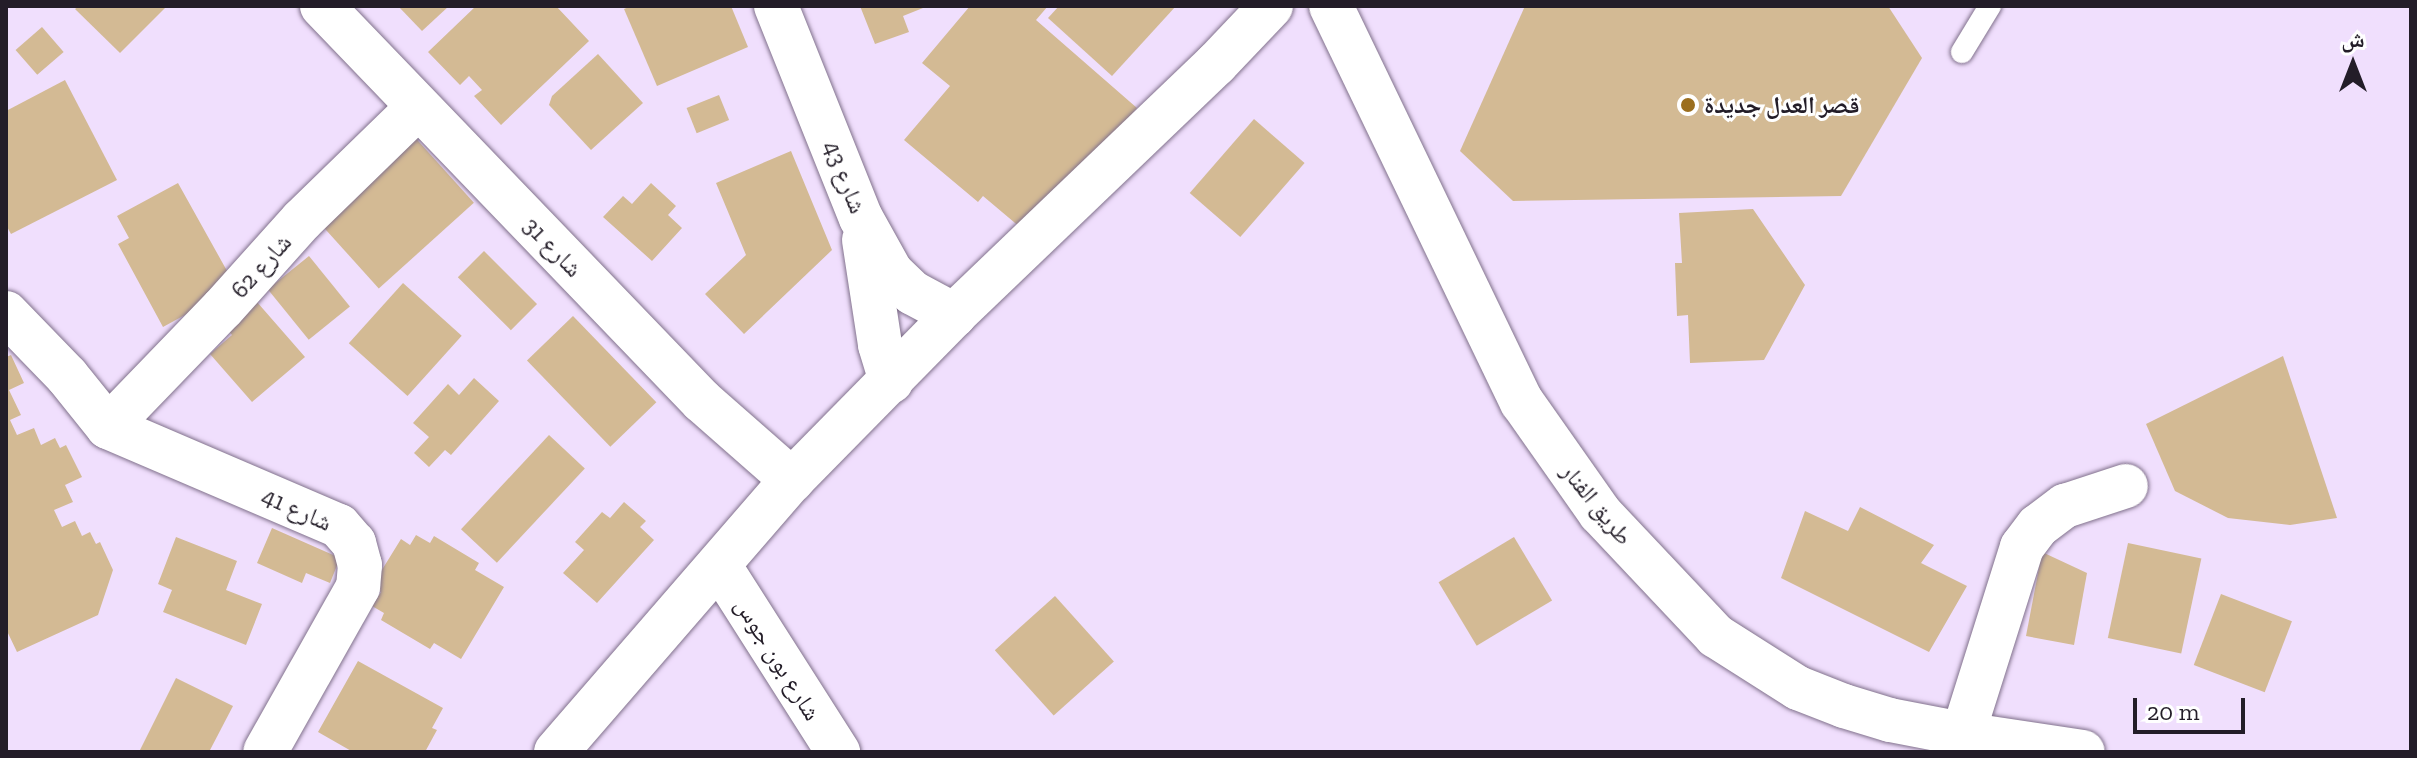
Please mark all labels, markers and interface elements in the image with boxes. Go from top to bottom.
north arrow [2313,24,2393,104]
text: ش [2341,26,2365,53]
place label: قصر العدل جديدة [1704,91,1859,119]
marker: قصر العدل جديدة [1679,96,1697,114]
street label: شارع 43 [817,136,873,218]
street label: شارع 31 [518,211,588,283]
street label: شارع 62 [225,228,297,304]
street label: طريق الفنار [1555,457,1639,551]
street label: شارع 41 [258,481,336,537]
street label: شارع بون جوس [729,592,827,726]
scale bar [2137,682,2249,732]
text: 20 m [2147,697,2199,726]

